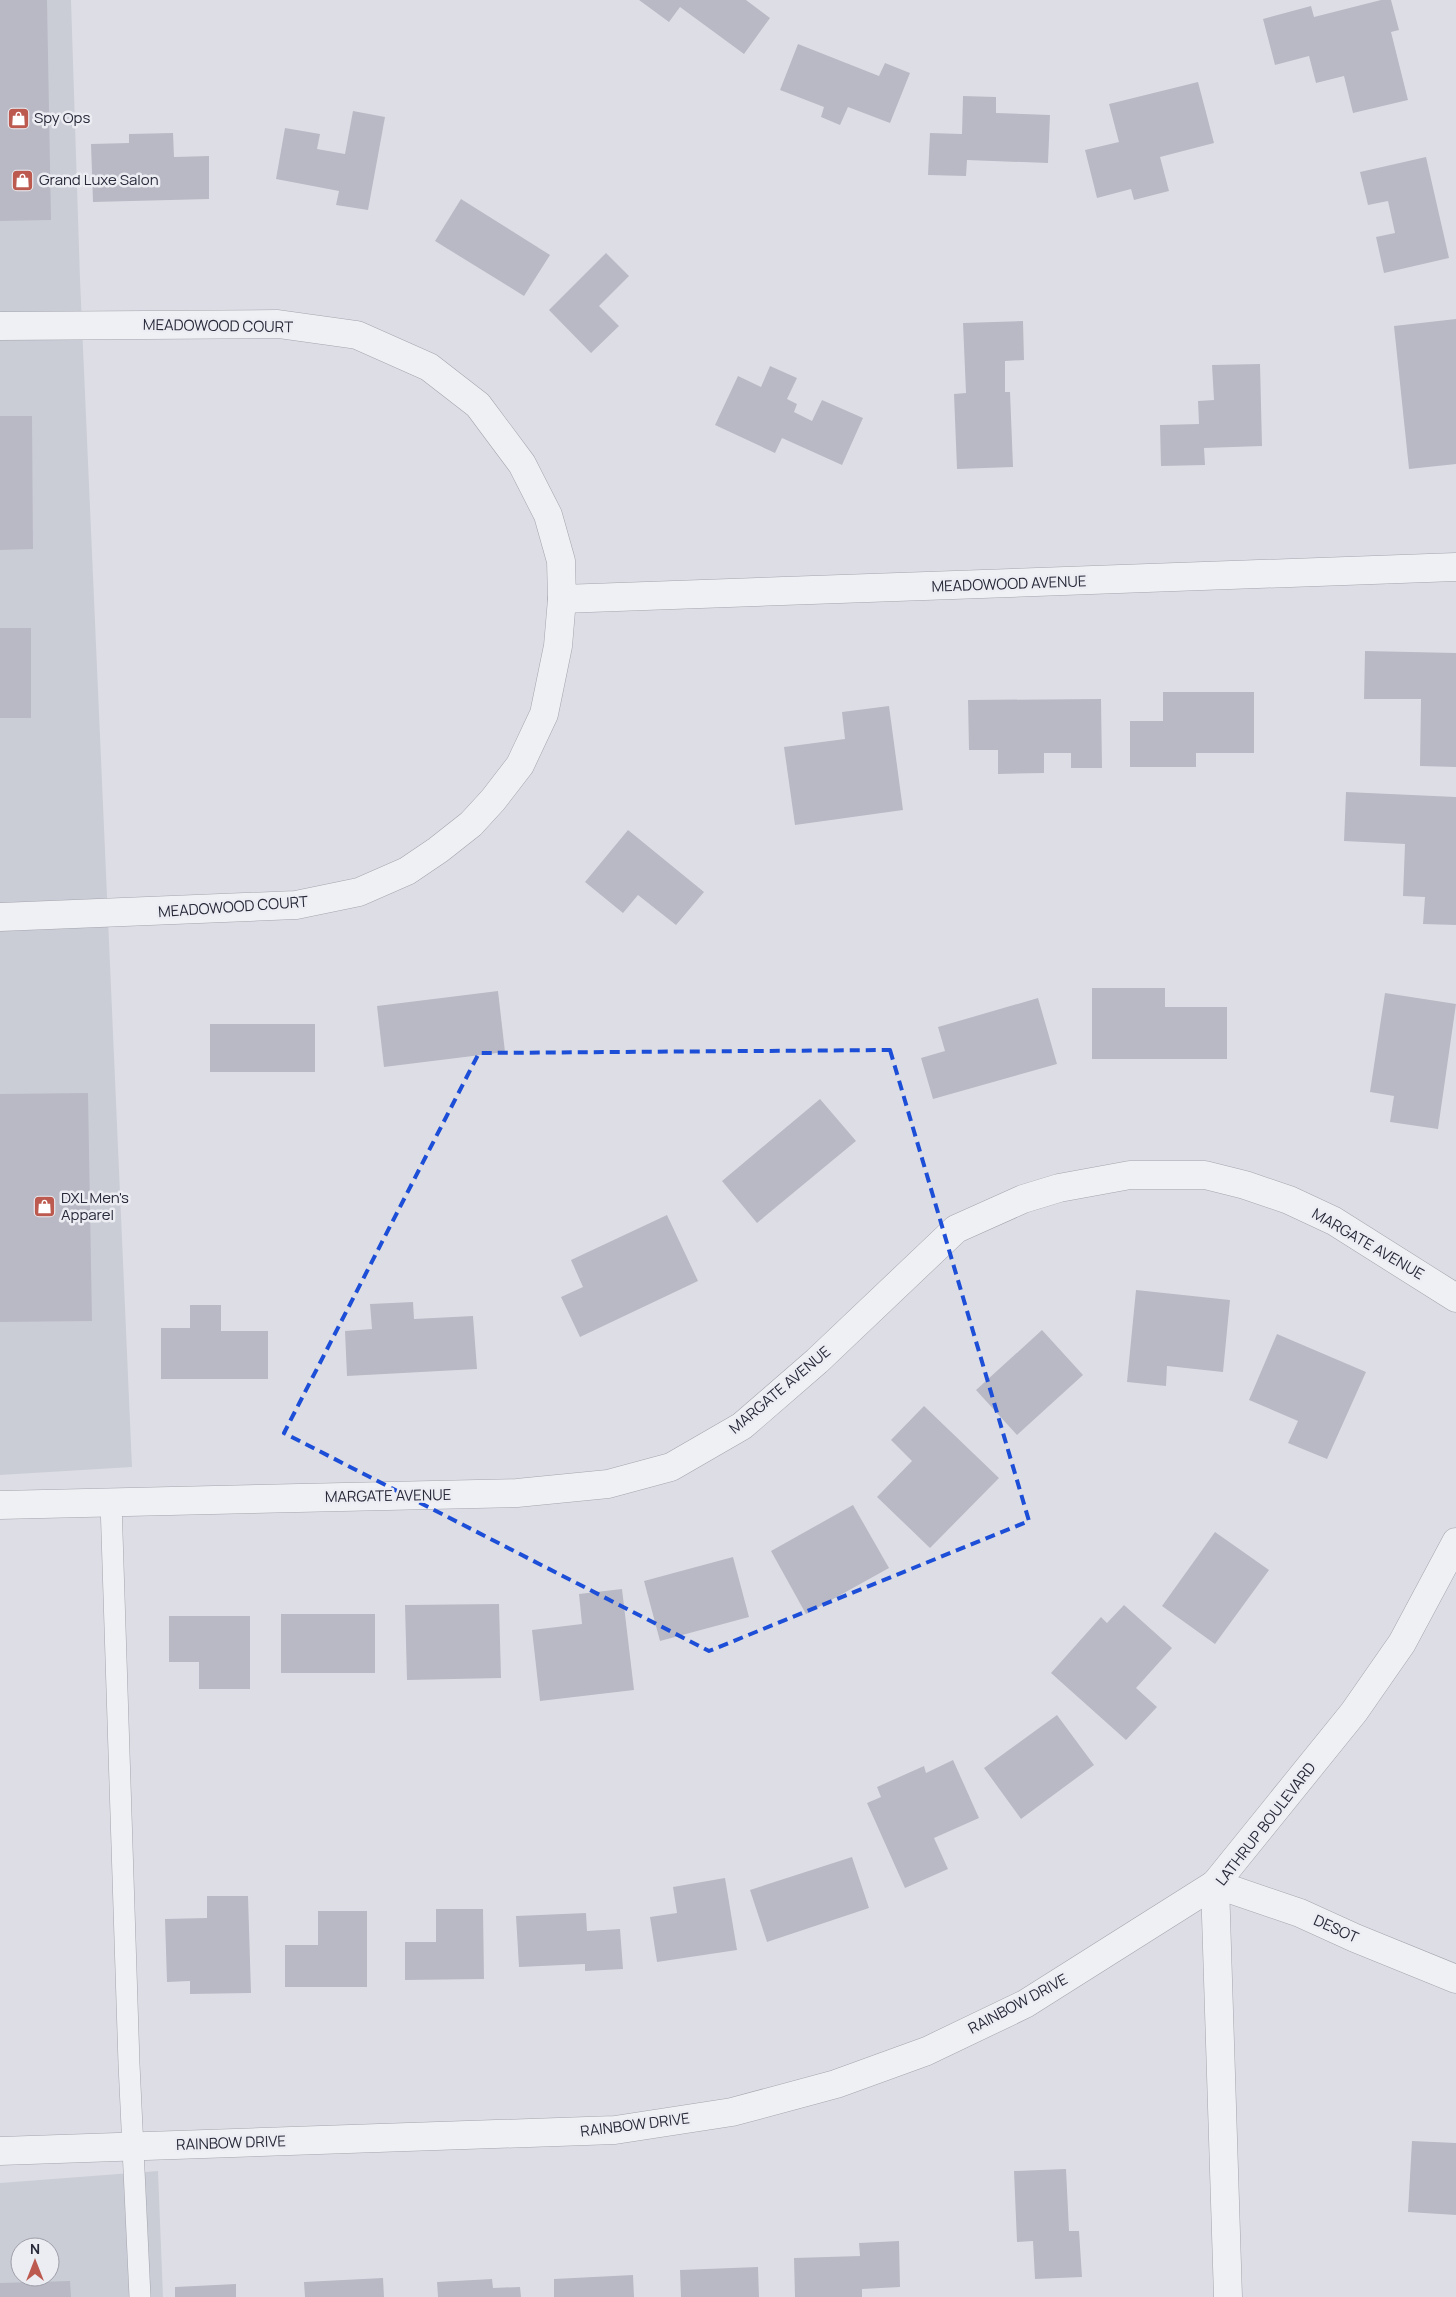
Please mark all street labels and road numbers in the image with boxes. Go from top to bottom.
street label: MEADOWOOD COURT [143,314,293,337]
street label: MEADOWOOD AVENUE [931,570,1087,597]
street label: MEADOWOOD COURT [157,891,309,922]
street label: MARGATE AVENUE [1308,1203,1428,1284]
street label: MARGATE AVENUE [725,1341,835,1438]
street label: MARGATE AVENUE [325,1484,451,1507]
street label: LATHRUP BOULEVARD [1211,1758,1320,1890]
street label: DESOT [1310,1909,1362,1948]
street label: RAINBOW DRIVE [964,1968,1071,2039]
street label: RAINBOW DRIVE [579,2107,691,2142]
street label: RAINBOW DRIVE [176,2130,286,2155]

